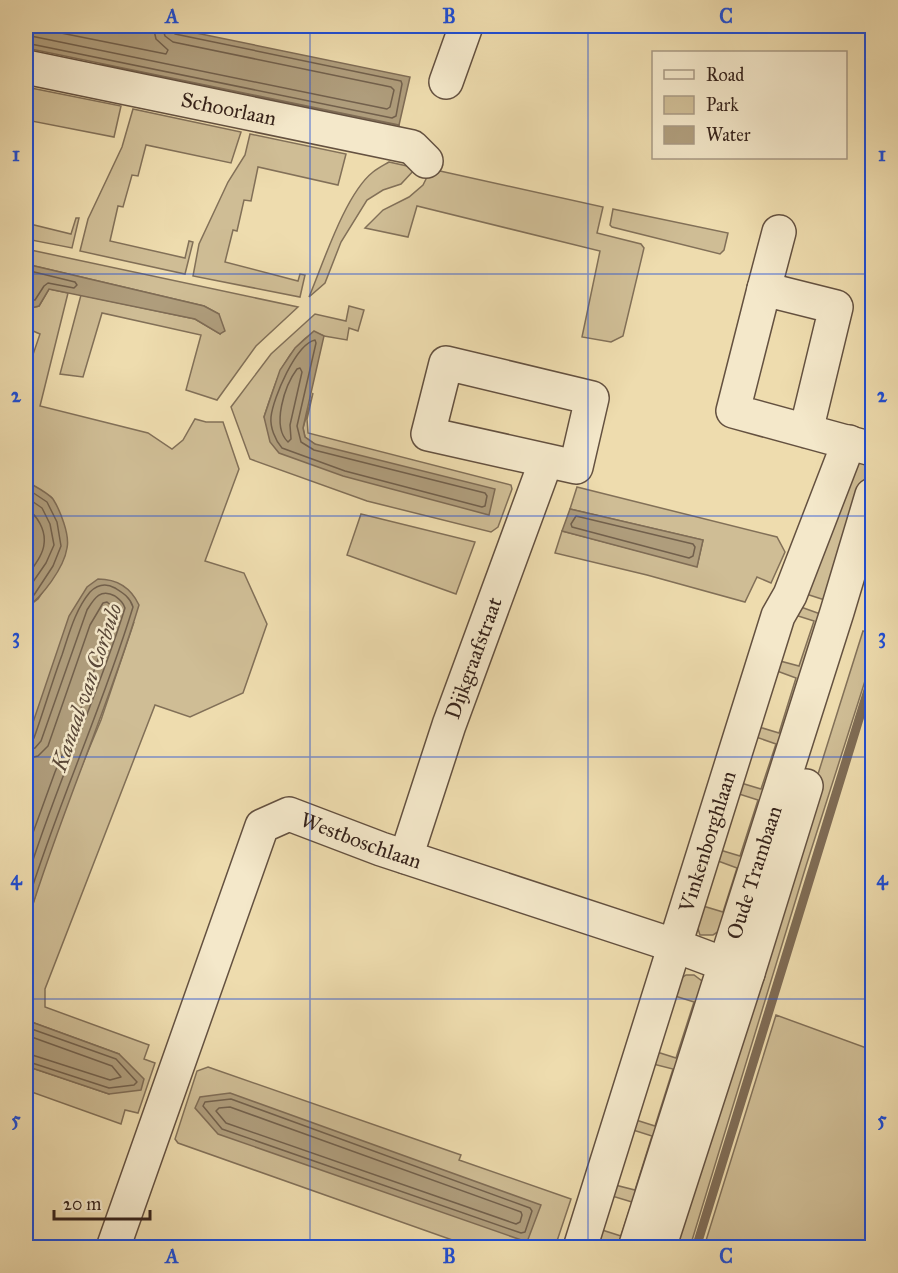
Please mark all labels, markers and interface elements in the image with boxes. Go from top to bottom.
text: A [163,4,179,28]
text: B [442,4,456,28]
text: C [719,4,733,28]
legend [652,51,847,159]
text: Road [706,64,744,86]
street label: Schoorlaan [179,86,279,132]
text: Park [706,94,739,116]
text: Water [706,124,751,146]
text: 1 [12,142,20,166]
text: 1 [878,142,886,166]
text: 2 [11,383,22,407]
text: 2 [877,383,888,407]
street label: Dijkgraafstraat [439,593,508,723]
water label: Kanaal van Corbulo [45,600,128,775]
text: 3 [12,624,20,649]
text: 3 [878,624,886,649]
street label: Vinkenborghlaan [673,768,742,916]
street label: Oude Trambaan [721,803,788,942]
street label: Westboschlaan [297,807,425,874]
text: 4 [10,866,22,891]
text: 4 [876,866,888,891]
text: 5 [11,1107,21,1131]
text: 5 [877,1107,887,1131]
scale bar [54,1183,150,1221]
text: 20 m [63,1193,101,1215]
text: A [163,1244,179,1268]
text: B [442,1244,456,1268]
text: C [719,1244,733,1268]

